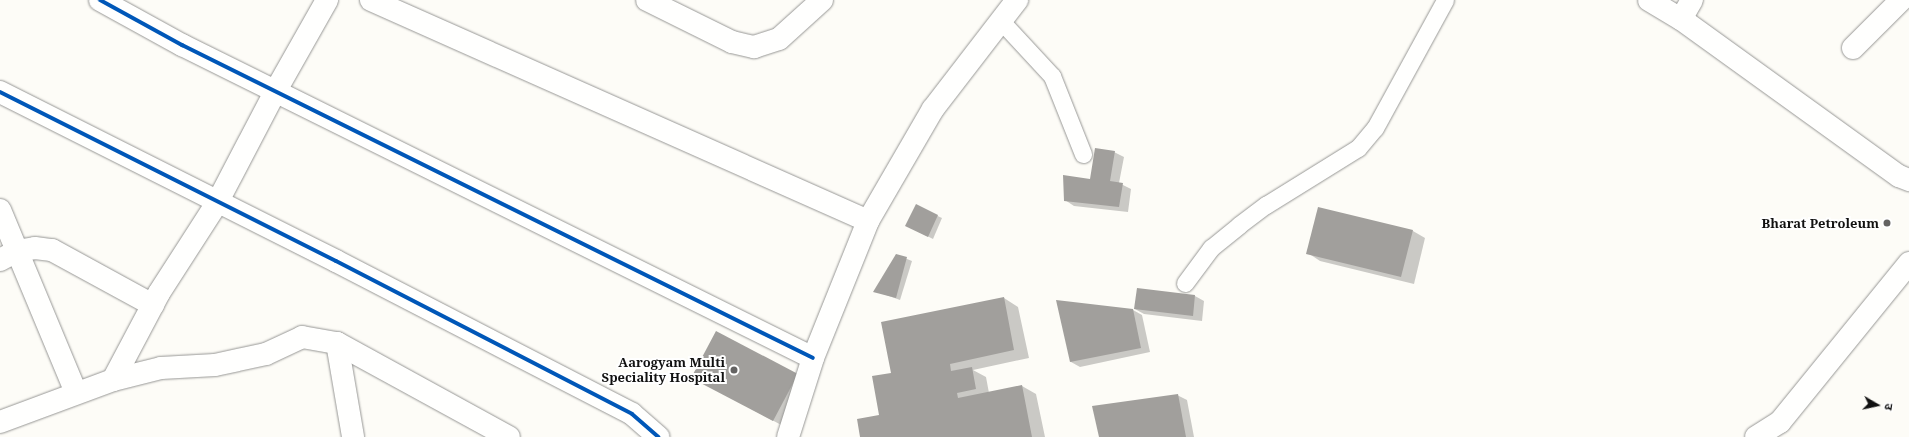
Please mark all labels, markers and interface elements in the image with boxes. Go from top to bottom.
place label: Bharat Petroleum [1762,215,1879,231]
marker: Bharat Petroleum [1882,218,1892,228]
place label: Aarogyam Multi Speciality Hospital [602,355,725,386]
marker: Aarogyam Multi Speciality Hospital [728,364,740,376]
north arrow [1857,385,1897,425]
text: उ [1881,403,1897,411]

